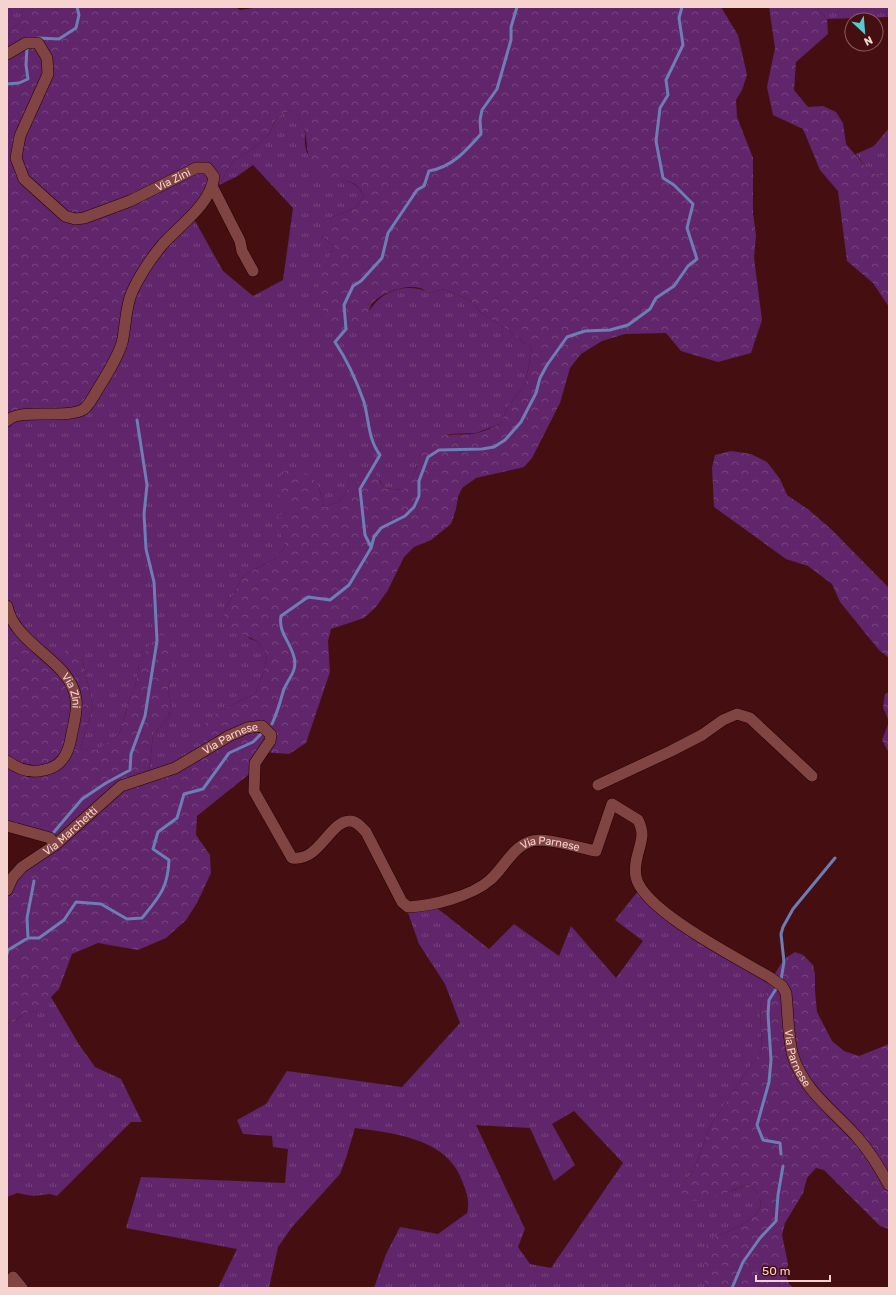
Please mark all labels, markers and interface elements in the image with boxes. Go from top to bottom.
north arrow [844,12,884,52]
text: N [862,33,875,48]
street label: Via Zini [153,166,193,194]
street label: Via Zini [59,670,83,708]
street label: Via Parnese [200,721,259,757]
street label: Via Marchetti [41,804,100,858]
street label: Via Parnese [518,834,581,854]
street label: Via Parnese [782,1029,813,1089]
scale bar [756,1257,830,1283]
text: 50 m [762,1264,790,1278]

